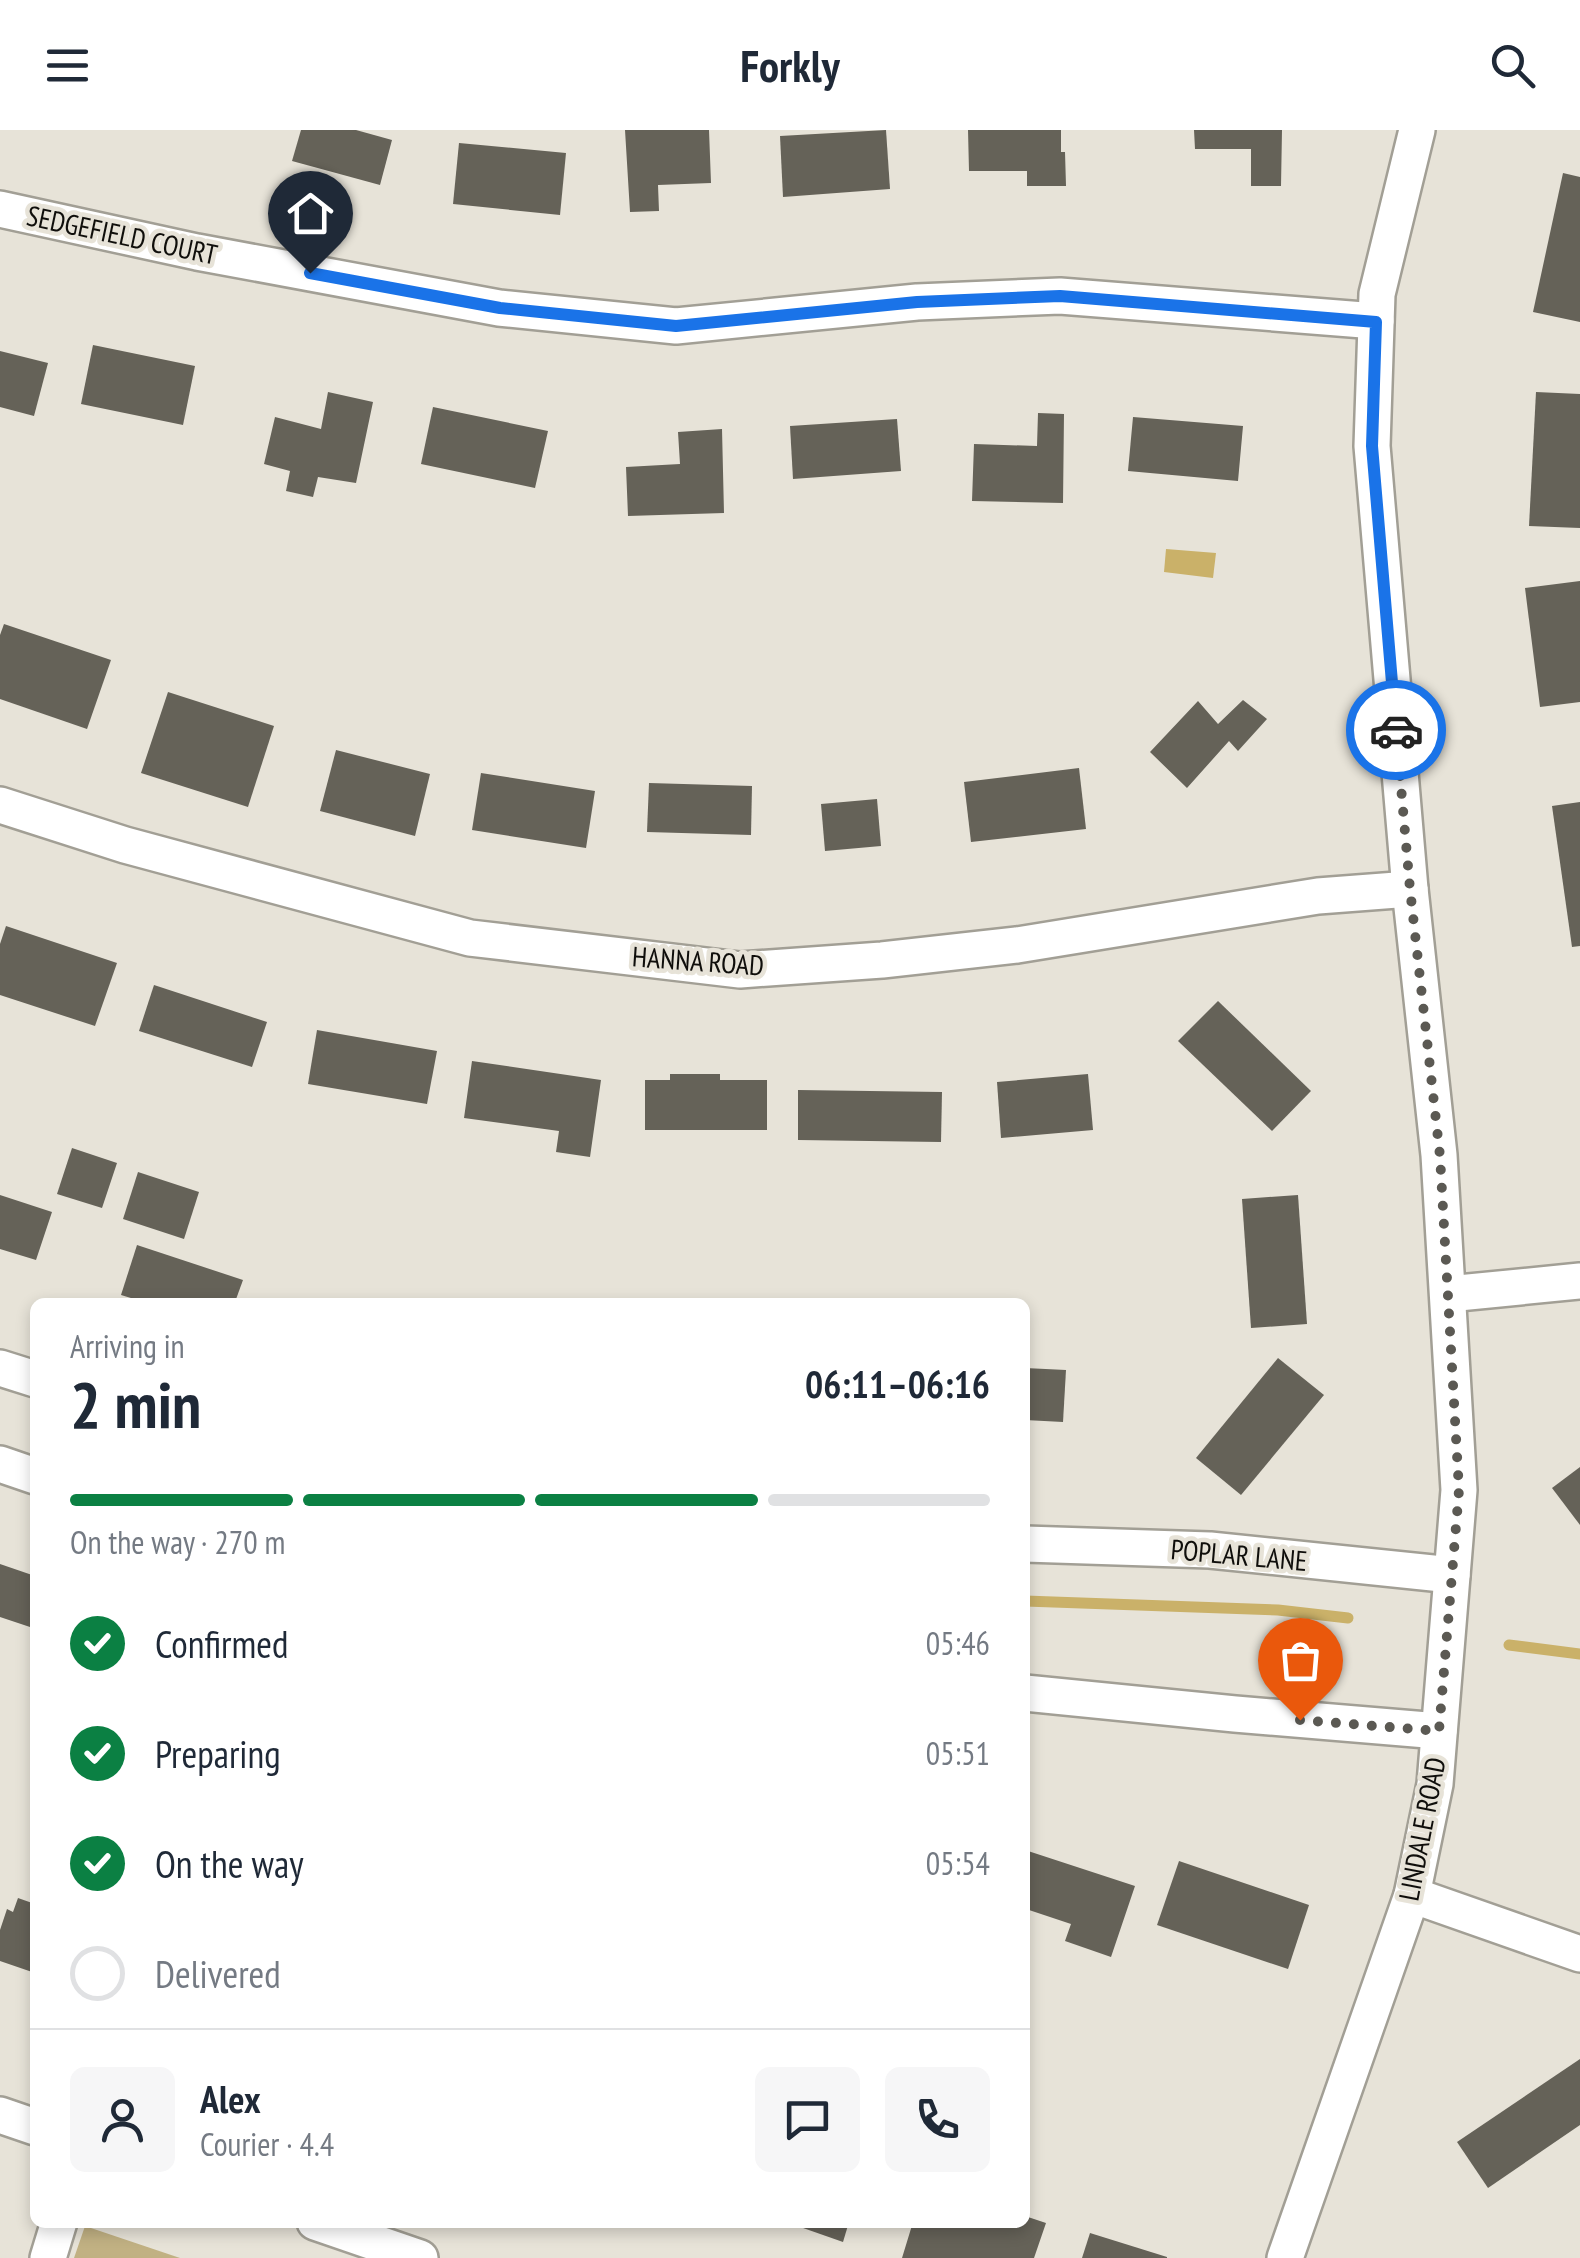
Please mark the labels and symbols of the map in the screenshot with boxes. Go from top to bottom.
pin [268,171,353,274]
street label: SEDGEFIELD COURT [24,196,221,273]
courier [1346,680,1446,780]
street label: HANNA ROAD [631,937,765,984]
street label: POPLAR LANE [1169,1530,1309,1579]
pin [1258,1618,1343,1721]
street label: LINDALE ROAD [1389,1754,1454,1904]

